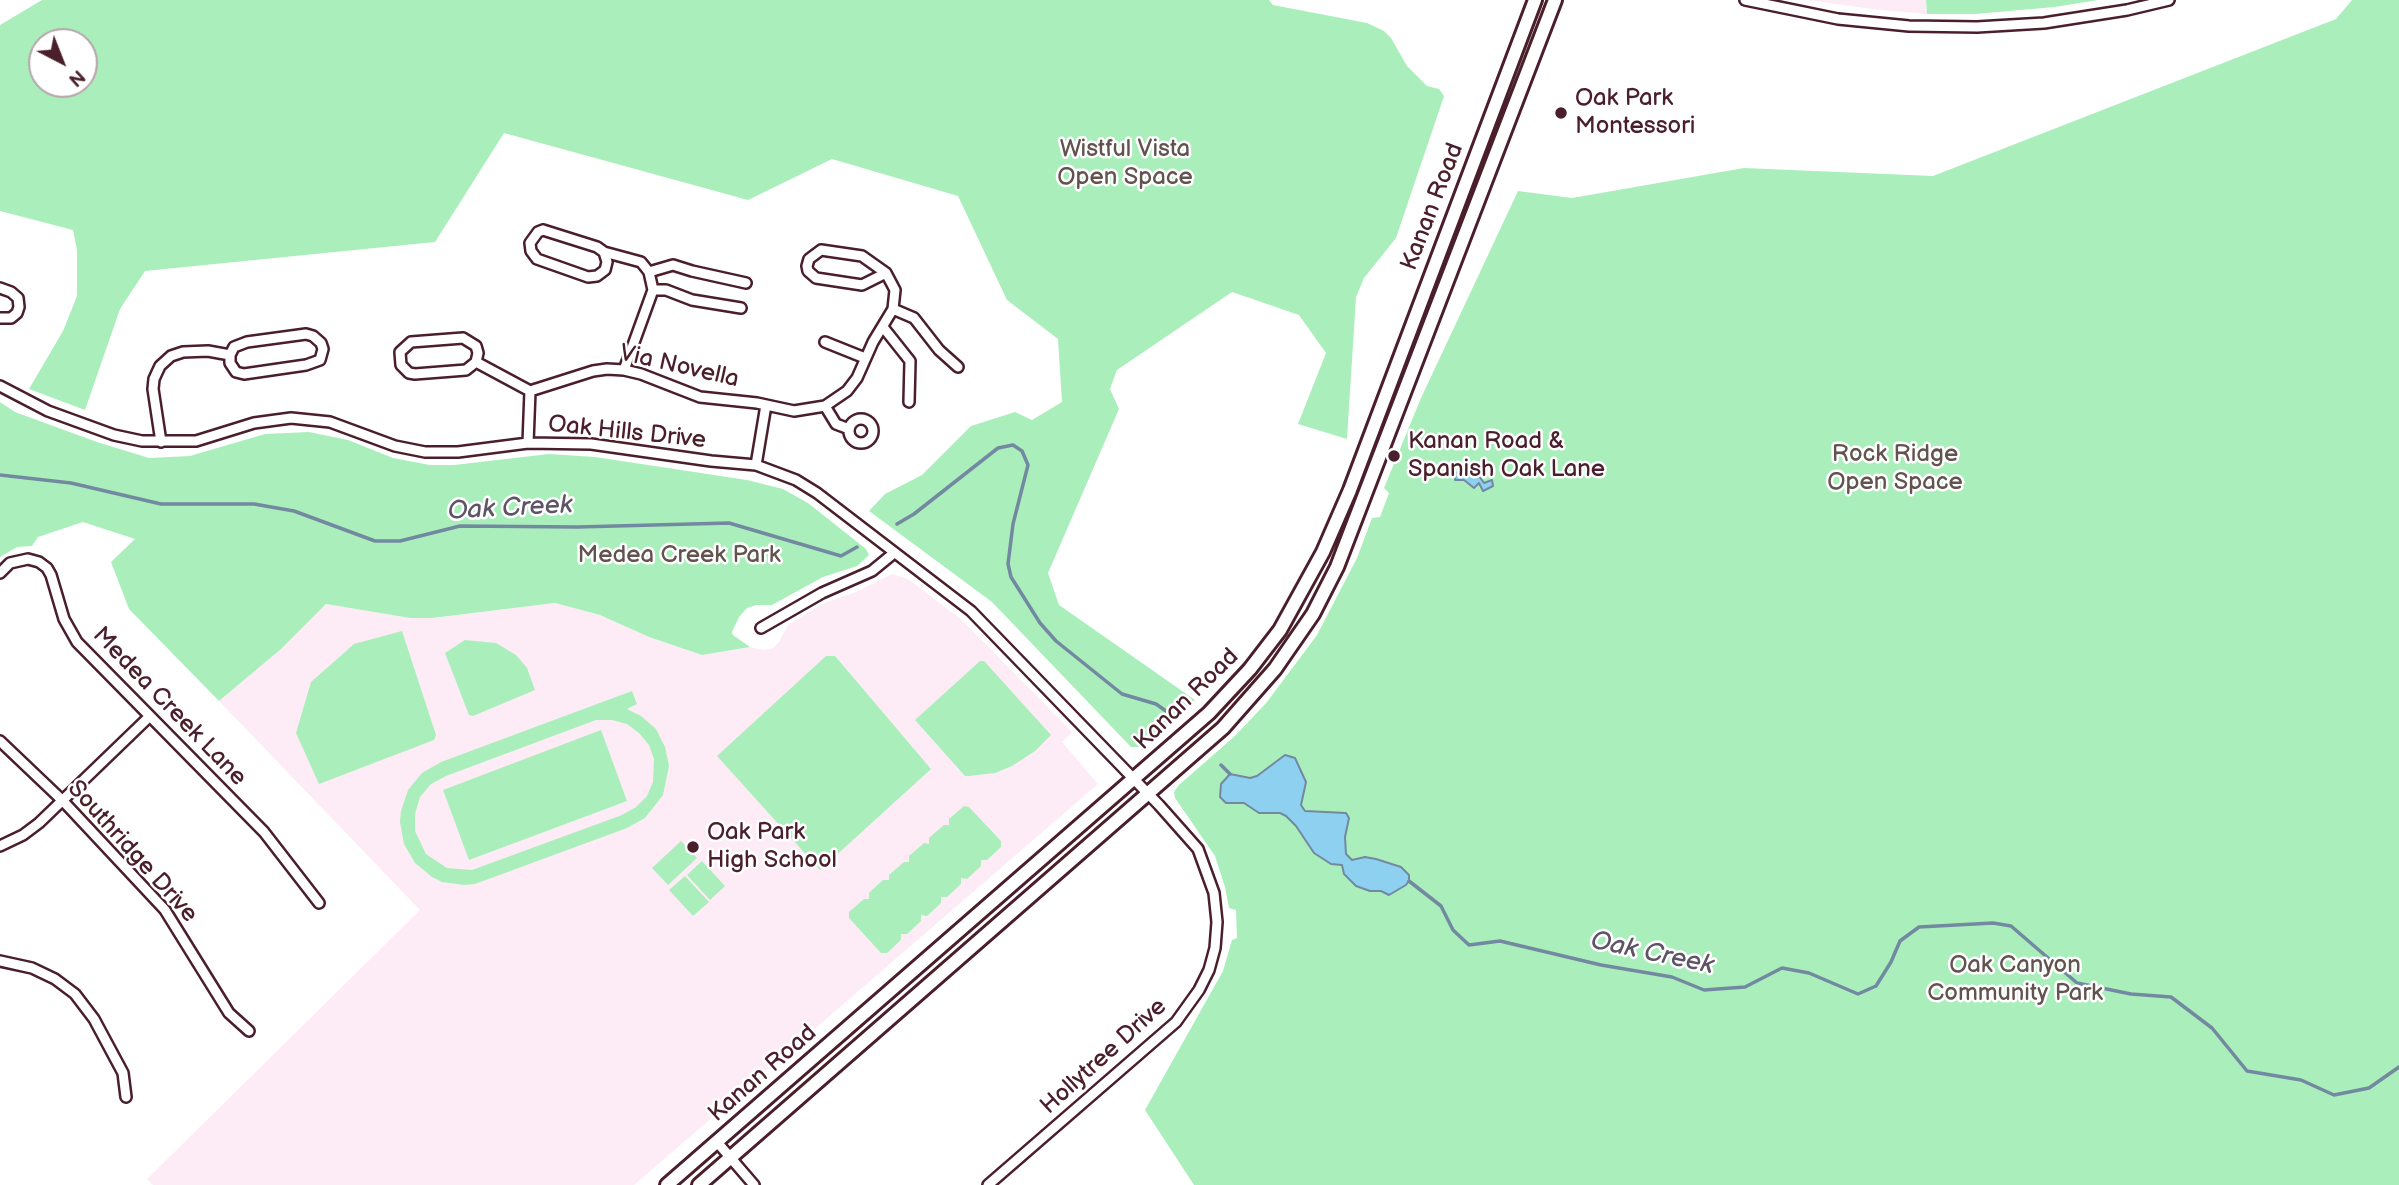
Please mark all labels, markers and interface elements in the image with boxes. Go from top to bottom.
north arrow [28,28,98,98]
text: N [63,64,89,91]
place label: Oak Park Montessori [1575,85,1695,141]
marker: Oak Park Montessori [1553,105,1569,121]
park label: Wistful Vista Open Space [1057,136,1193,192]
street label: Kanan Road [1396,139,1470,275]
street label: Via Novella [616,339,742,395]
street label: Oak Hills Drive [547,410,707,456]
place label: Kanan Road & Spanish Oak Lane [1408,428,1605,484]
park label: Rock Ridge Open Space [1827,441,1963,497]
marker: Kanan Road & Spanish Oak Lane [1386,448,1402,464]
water label: Oak Creek [447,490,573,528]
park label: Medea Creek Park [577,542,781,570]
street label: Medea Creek Lane [86,622,252,792]
street label: Kanan Road [1129,643,1245,757]
street label: Southridge Drive [61,775,203,929]
place label: Oak Park High School [707,819,837,875]
marker: Oak Park High School [685,839,701,855]
water label: Oak Creek [1588,926,1716,982]
park label: Oak Canyon Community Park [1927,952,2103,1008]
street label: Hollytree Drive [1035,993,1173,1121]
street label: Kanan Road [703,1019,823,1129]

